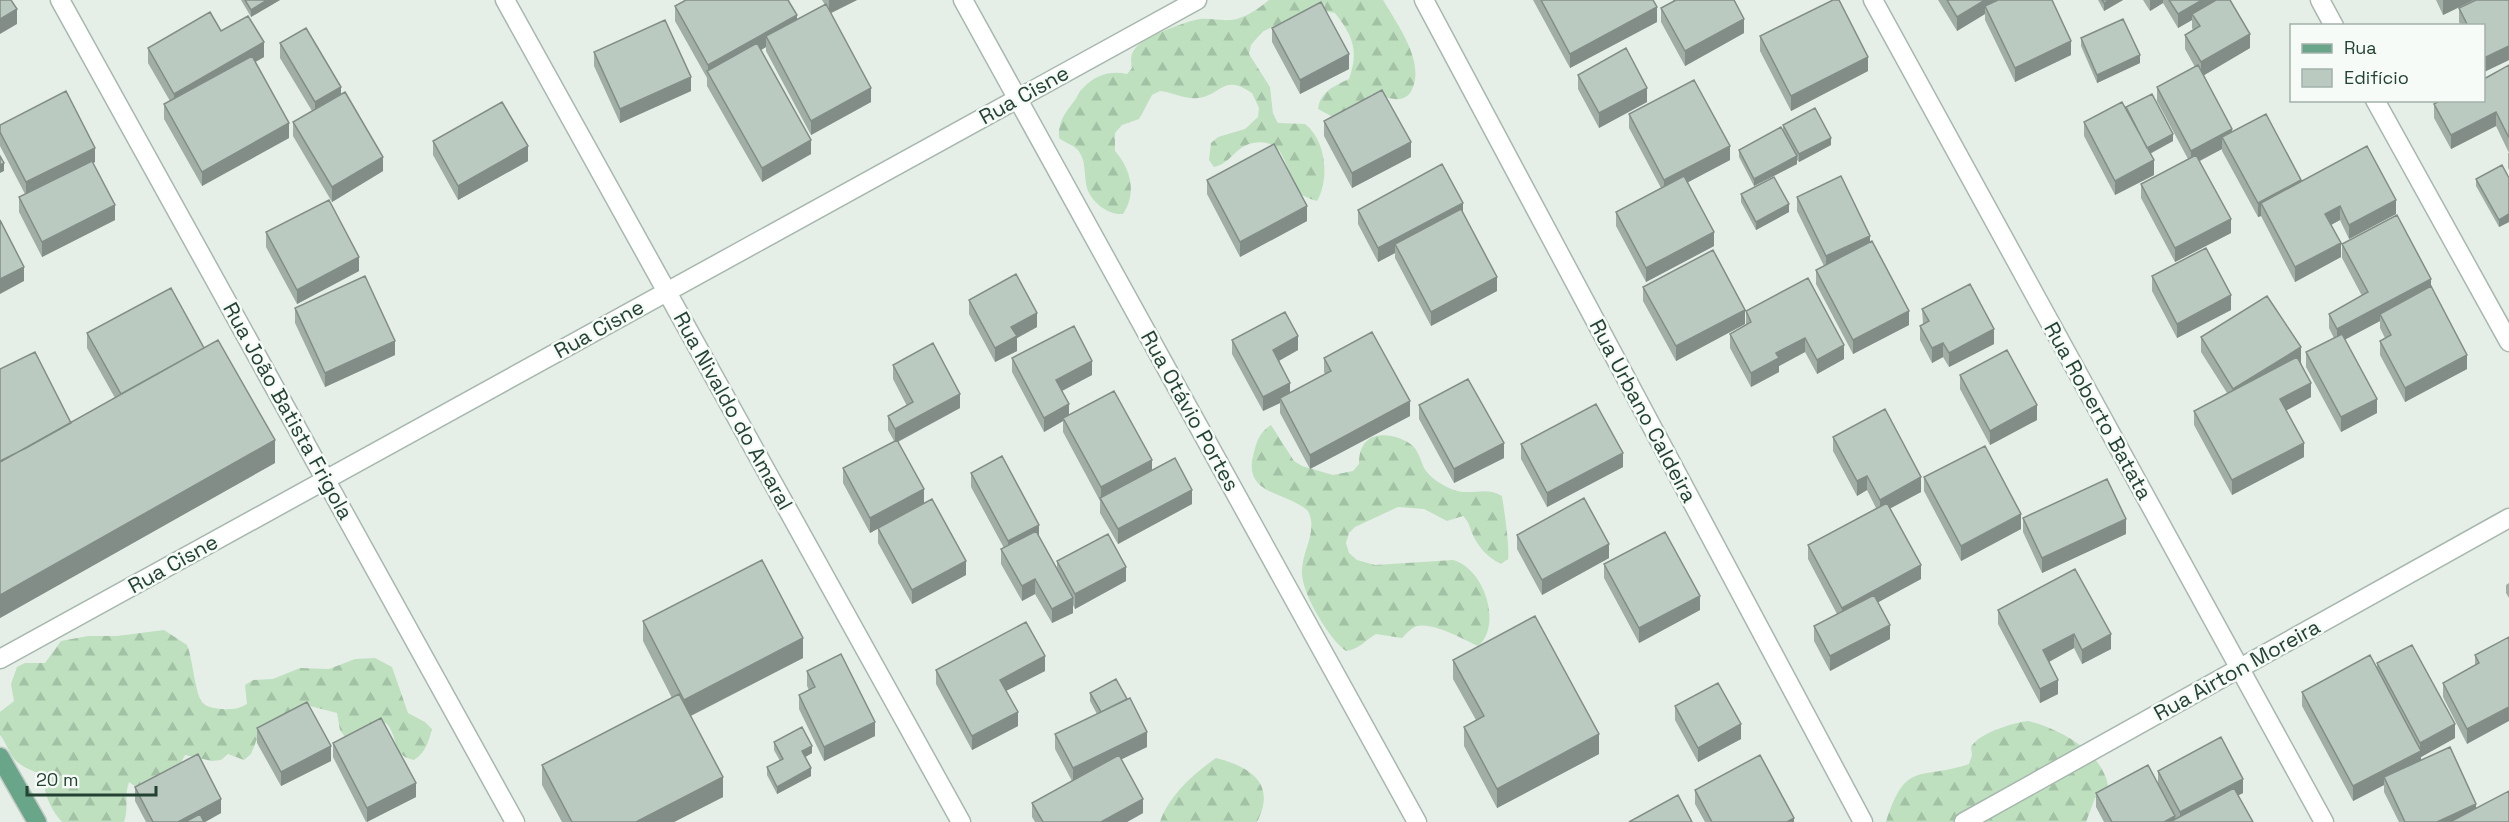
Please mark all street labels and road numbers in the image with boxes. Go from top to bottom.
street label: Rua Cisne [974,59,1073,130]
street label: Rua Cisne [549,293,648,364]
street label: Rua João Batista Frigola [217,297,360,524]
street label: Rua Nivaldo do Amaral [668,307,799,515]
street label: Rua Urbano Caldeira [1584,314,1703,507]
street label: Rua Roberto Batata [2038,317,2159,504]
street label: Rua Otávio Portes [1135,326,1246,496]
street label: Rua Cisne [123,528,222,599]
street label: Rua Airton Moreira [2149,613,2325,726]

